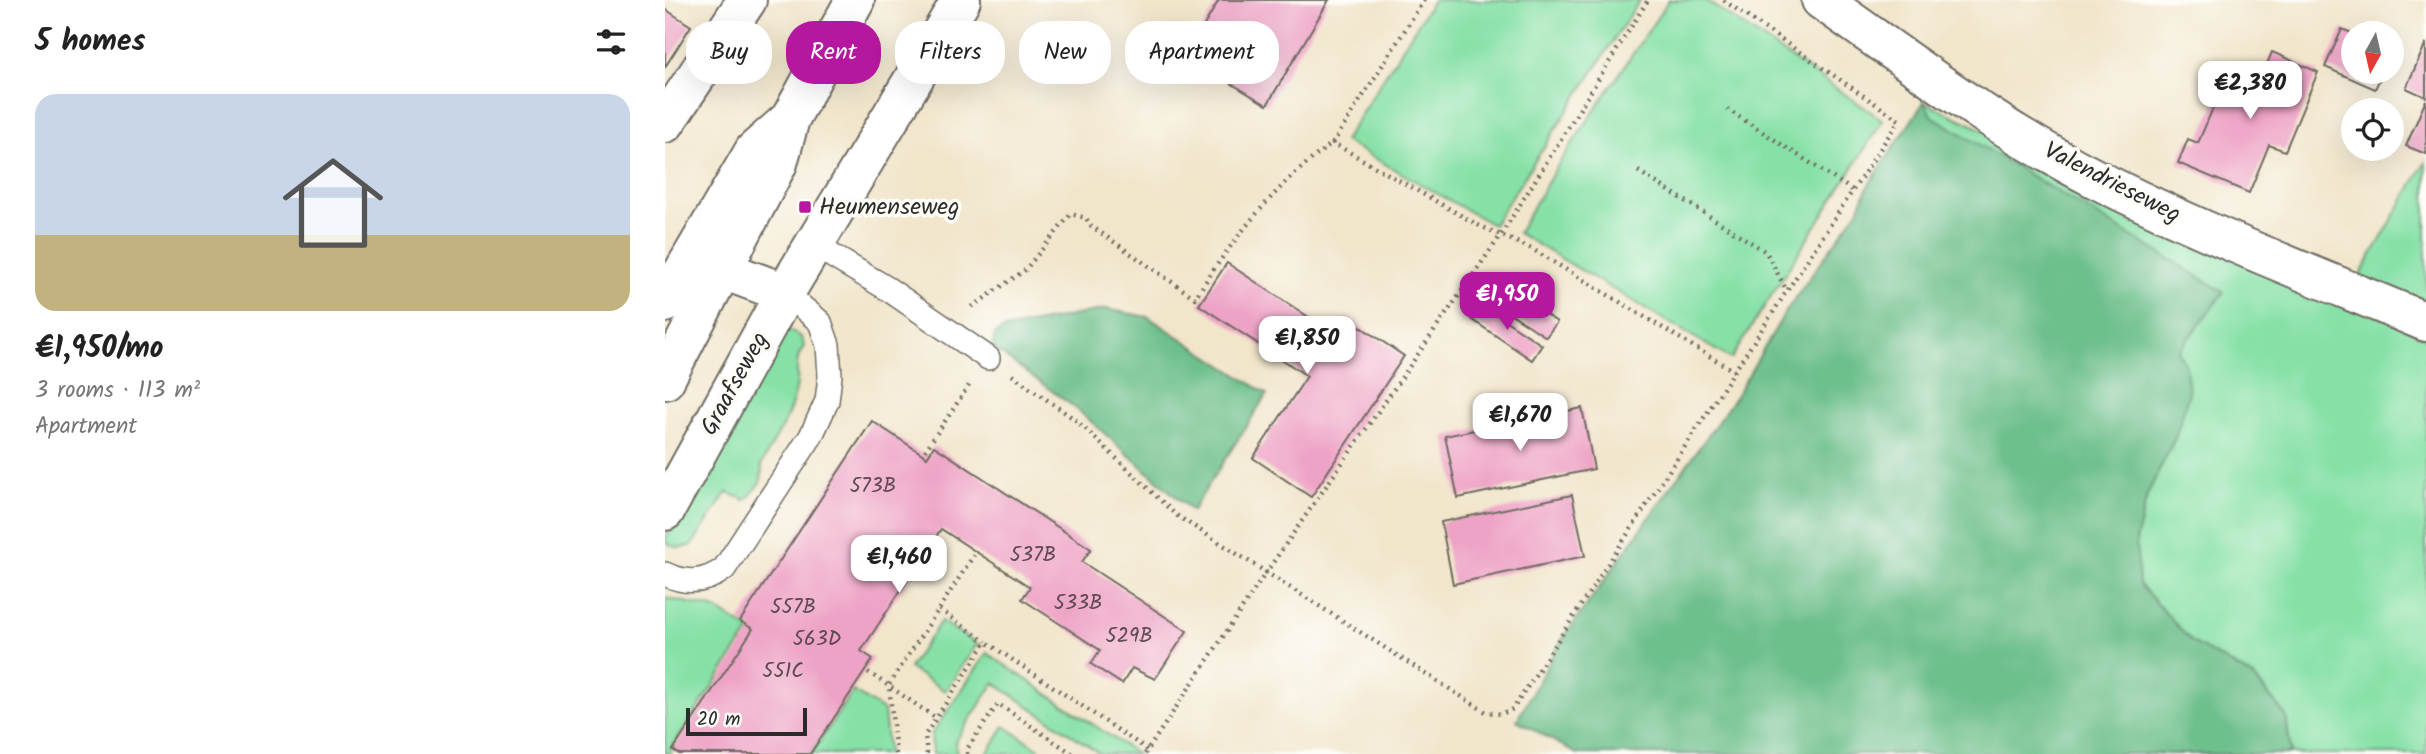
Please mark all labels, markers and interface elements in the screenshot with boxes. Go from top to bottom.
text: 5 homes [35,18,146,66]
chip: Buy [686,21,772,84]
chip: Rent [786,21,881,84]
chip: Filters [895,21,1005,84]
chip: New [1019,21,1111,84]
chip: Apartment [1125,21,1279,84]
north arrow [2341,21,2405,84]
map controls [2341,21,2404,161]
icon: filters [592,23,630,61]
pin: €2,380 [2193,61,2307,121]
text: €2,380 [2214,66,2286,102]
button: locate [2341,98,2404,161]
street label: Valendrieseweg [2037,132,2187,234]
icon: home [270,140,396,266]
place label: Heumenseweg [819,188,960,227]
marker: Heumenseweg [797,199,813,215]
pin: €1,950 [1450,272,1564,332]
text: €1,950 [1476,277,1538,313]
pin: €1,850 [1250,316,1364,376]
text: €1,850 [1275,321,1339,357]
text: €1,950/mo [35,325,163,373]
street label: Graafseweg [690,325,780,443]
text: 3 rooms · 113 m² [35,373,200,409]
pin: €1,670 [1463,393,1577,453]
text: €1,670 [1489,398,1551,434]
text: Apartment [35,409,137,445]
house number: 573B [850,470,896,503]
pin: €1,460 [842,536,956,595]
house number: 537B [1010,539,1056,572]
text: €1,460 [867,540,931,576]
house number: 533B [1054,587,1102,620]
house number: 557B [770,591,816,624]
house number: 529B [1105,620,1153,653]
house number: 563D [793,623,841,656]
house number: 551C [762,655,804,688]
scale bar [686,705,807,737]
text: 20 m [697,705,740,735]

